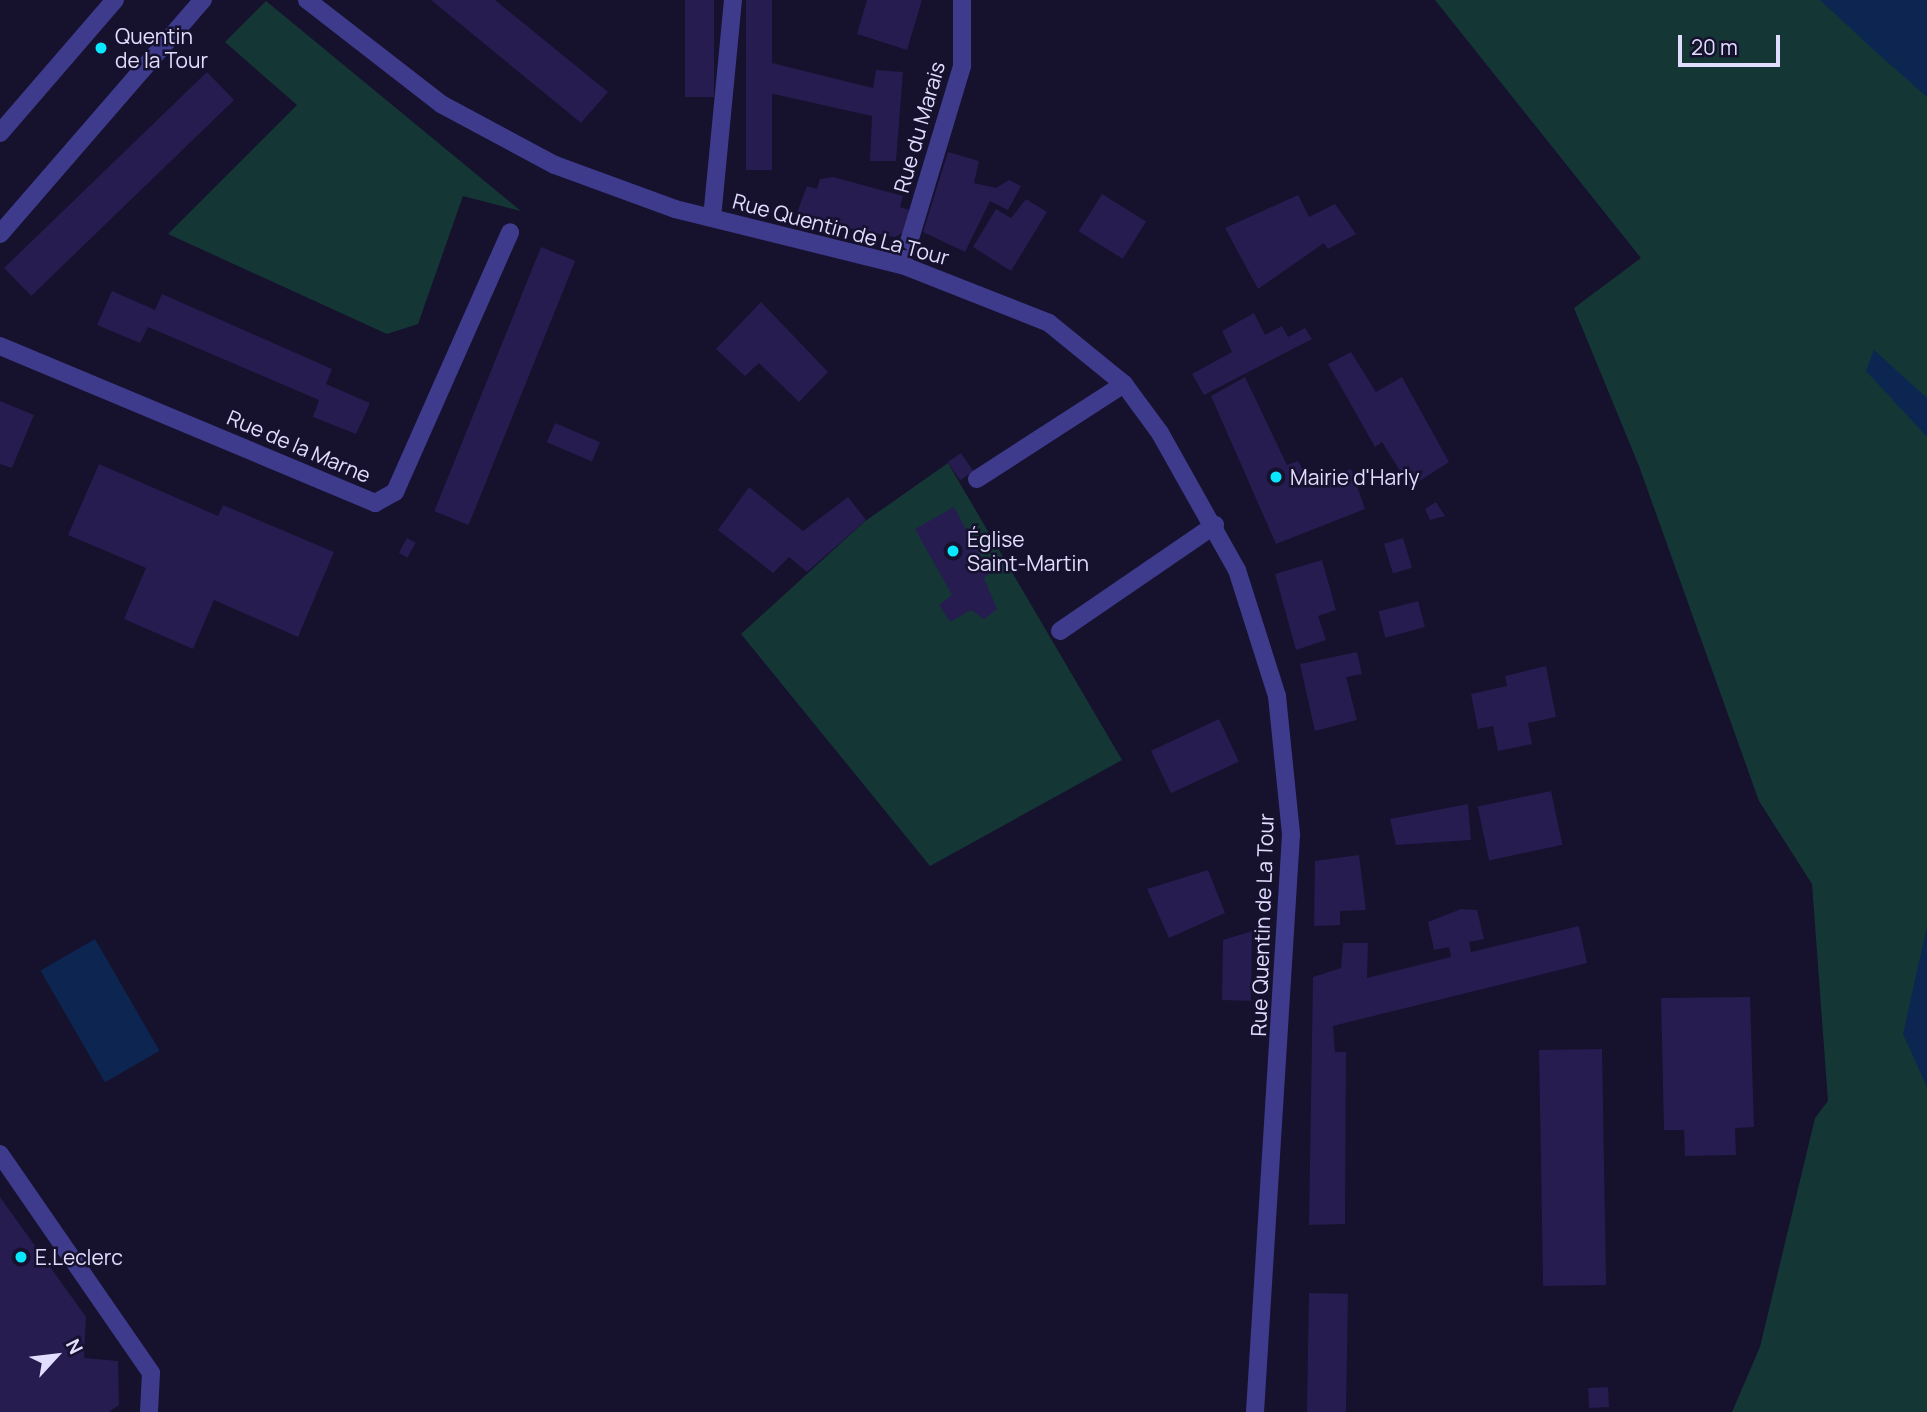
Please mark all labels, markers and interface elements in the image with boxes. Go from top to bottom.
scale bar [1682,21,1784,65]
place label: Quentin de la Tour [115,23,208,73]
text: 20 m [1691,33,1738,61]
marker: Quentin de la Tour [93,40,109,56]
street label: Rue du Marais [888,58,950,196]
street label: Rue Quentin de La Tour [730,188,952,270]
street label: Rue de la Marne [223,404,375,488]
place label: Mairie d'Harly [1290,464,1420,490]
marker: Mairie d'Harly [1268,469,1284,485]
place label: Église Saint-Martin [967,526,1089,576]
marker: Église Saint-Martin [945,543,961,559]
street label: Rue Quentin de La Tour [1246,813,1278,1037]
place label: E.Leclerc [35,1244,123,1270]
marker: E.Leclerc [13,1249,29,1265]
north arrow [21,1321,91,1391]
text: N [60,1334,89,1358]

